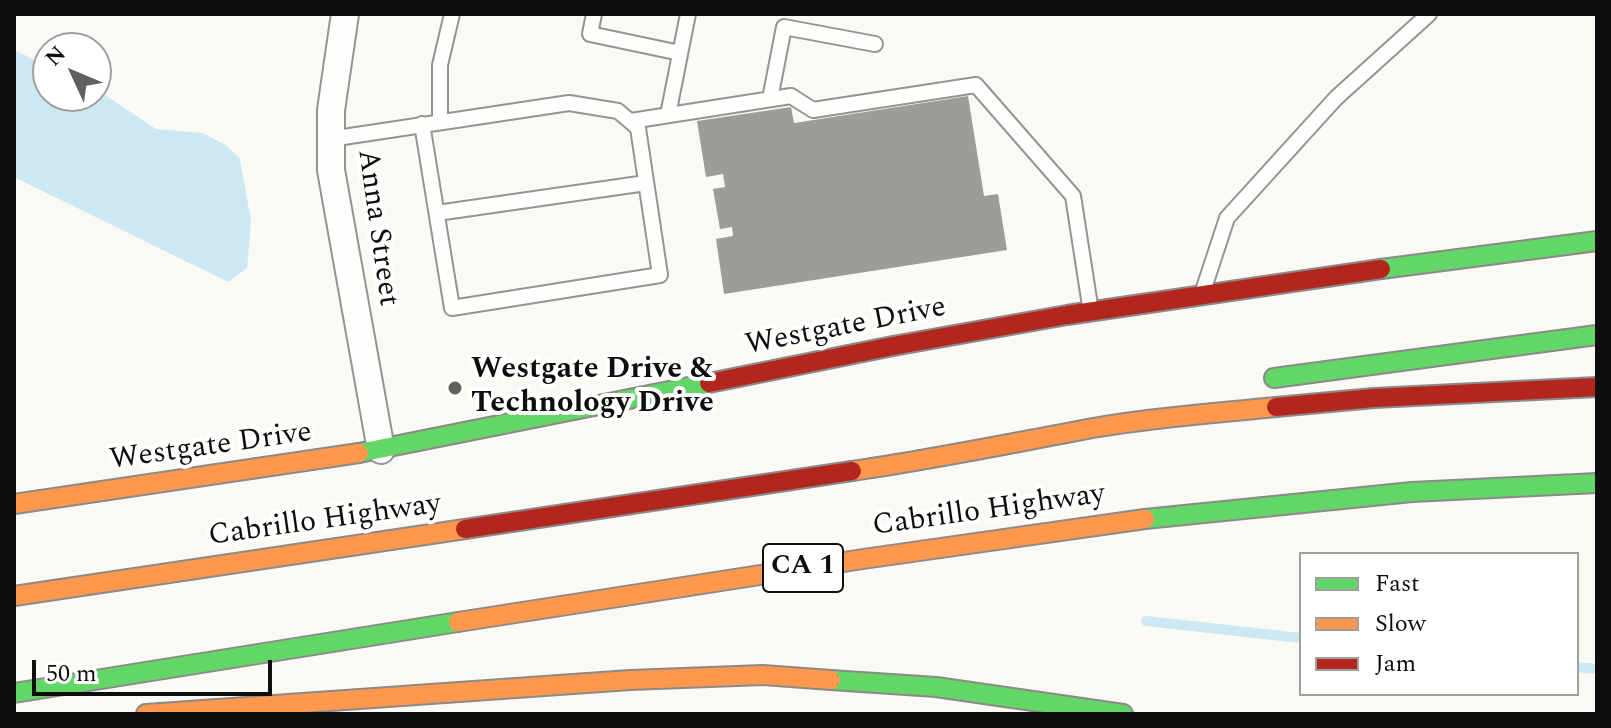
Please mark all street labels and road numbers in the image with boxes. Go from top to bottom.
street label: Anna Street [347,147,405,309]
street label: Westgate Drive [743,291,949,365]
street label: Westgate Drive [108,416,314,480]
street label: Cabrillo Highway [871,478,1107,546]
street label: Cabrillo Highway [207,488,443,556]
road number: CA 1 [763,544,843,592]

